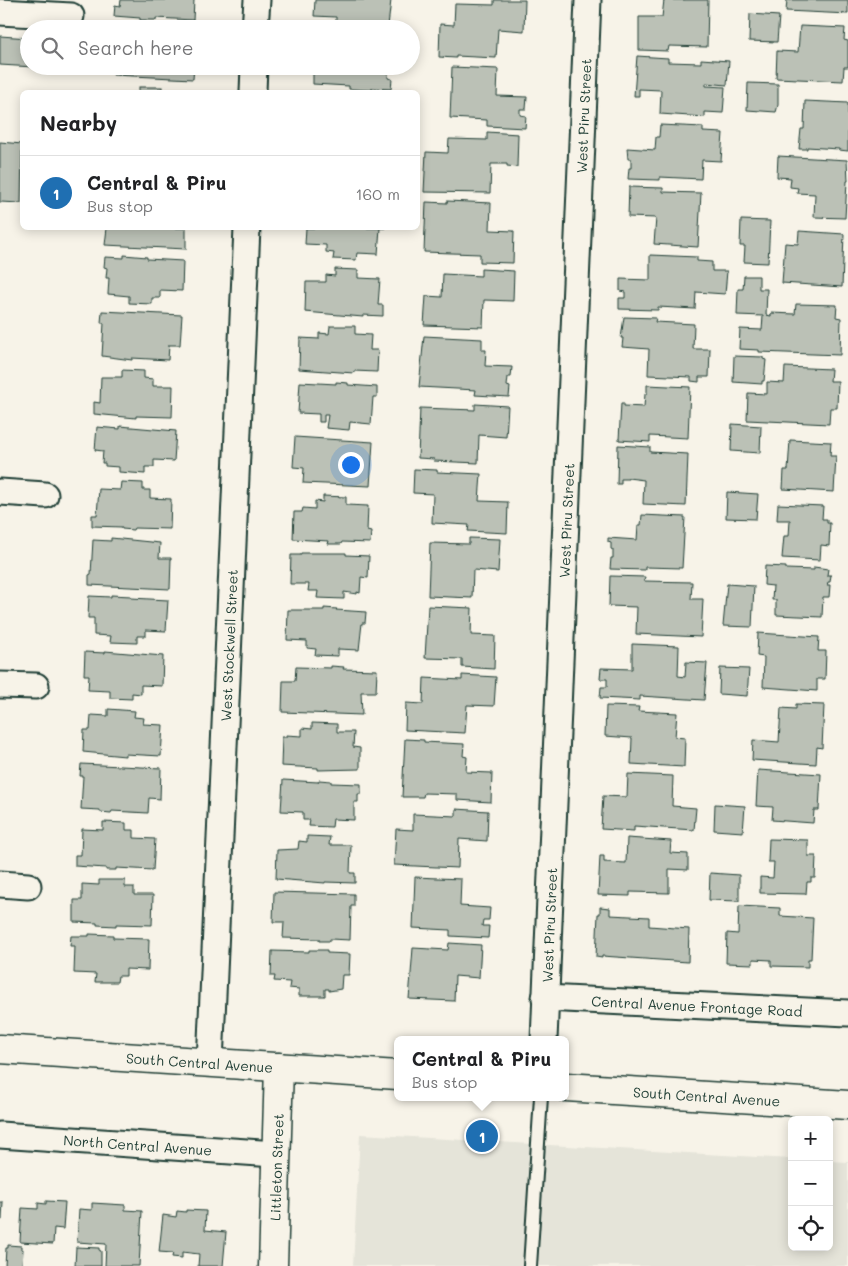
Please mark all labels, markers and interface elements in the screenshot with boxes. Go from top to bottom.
search box [20,20,420,75]
icon: search [38,34,66,62]
text: Search here [78,35,194,60]
street label: West Piru Street [571,58,595,174]
text: Nearby [40,109,117,136]
text: Central & Piru [87,170,227,195]
text: 1 [52,183,60,204]
text: 160 m [355,183,400,204]
text: Bus stop [87,195,153,216]
your location [338,452,364,478]
street label: West Piru Street [554,463,578,578]
street label: West Stockwell Street [216,569,241,722]
street label: West Piru Street [537,867,561,983]
street label: Central Avenue Frontage Road [591,991,803,1020]
popup [394,1036,569,1101]
text: Central & Piru [412,1046,551,1071]
street label: South Central Avenue [125,1048,274,1076]
text: Bus stop [412,1071,477,1092]
street label: South Central Avenue [633,1082,781,1110]
street label: Littleton Street [265,1113,287,1221]
map controls [788,1116,833,1251]
button: + [788,1116,833,1161]
pin: 1 [466,1117,498,1155]
street label: North Central Avenue [63,1130,213,1159]
button: − [788,1161,833,1206]
button: locate [788,1206,833,1251]

